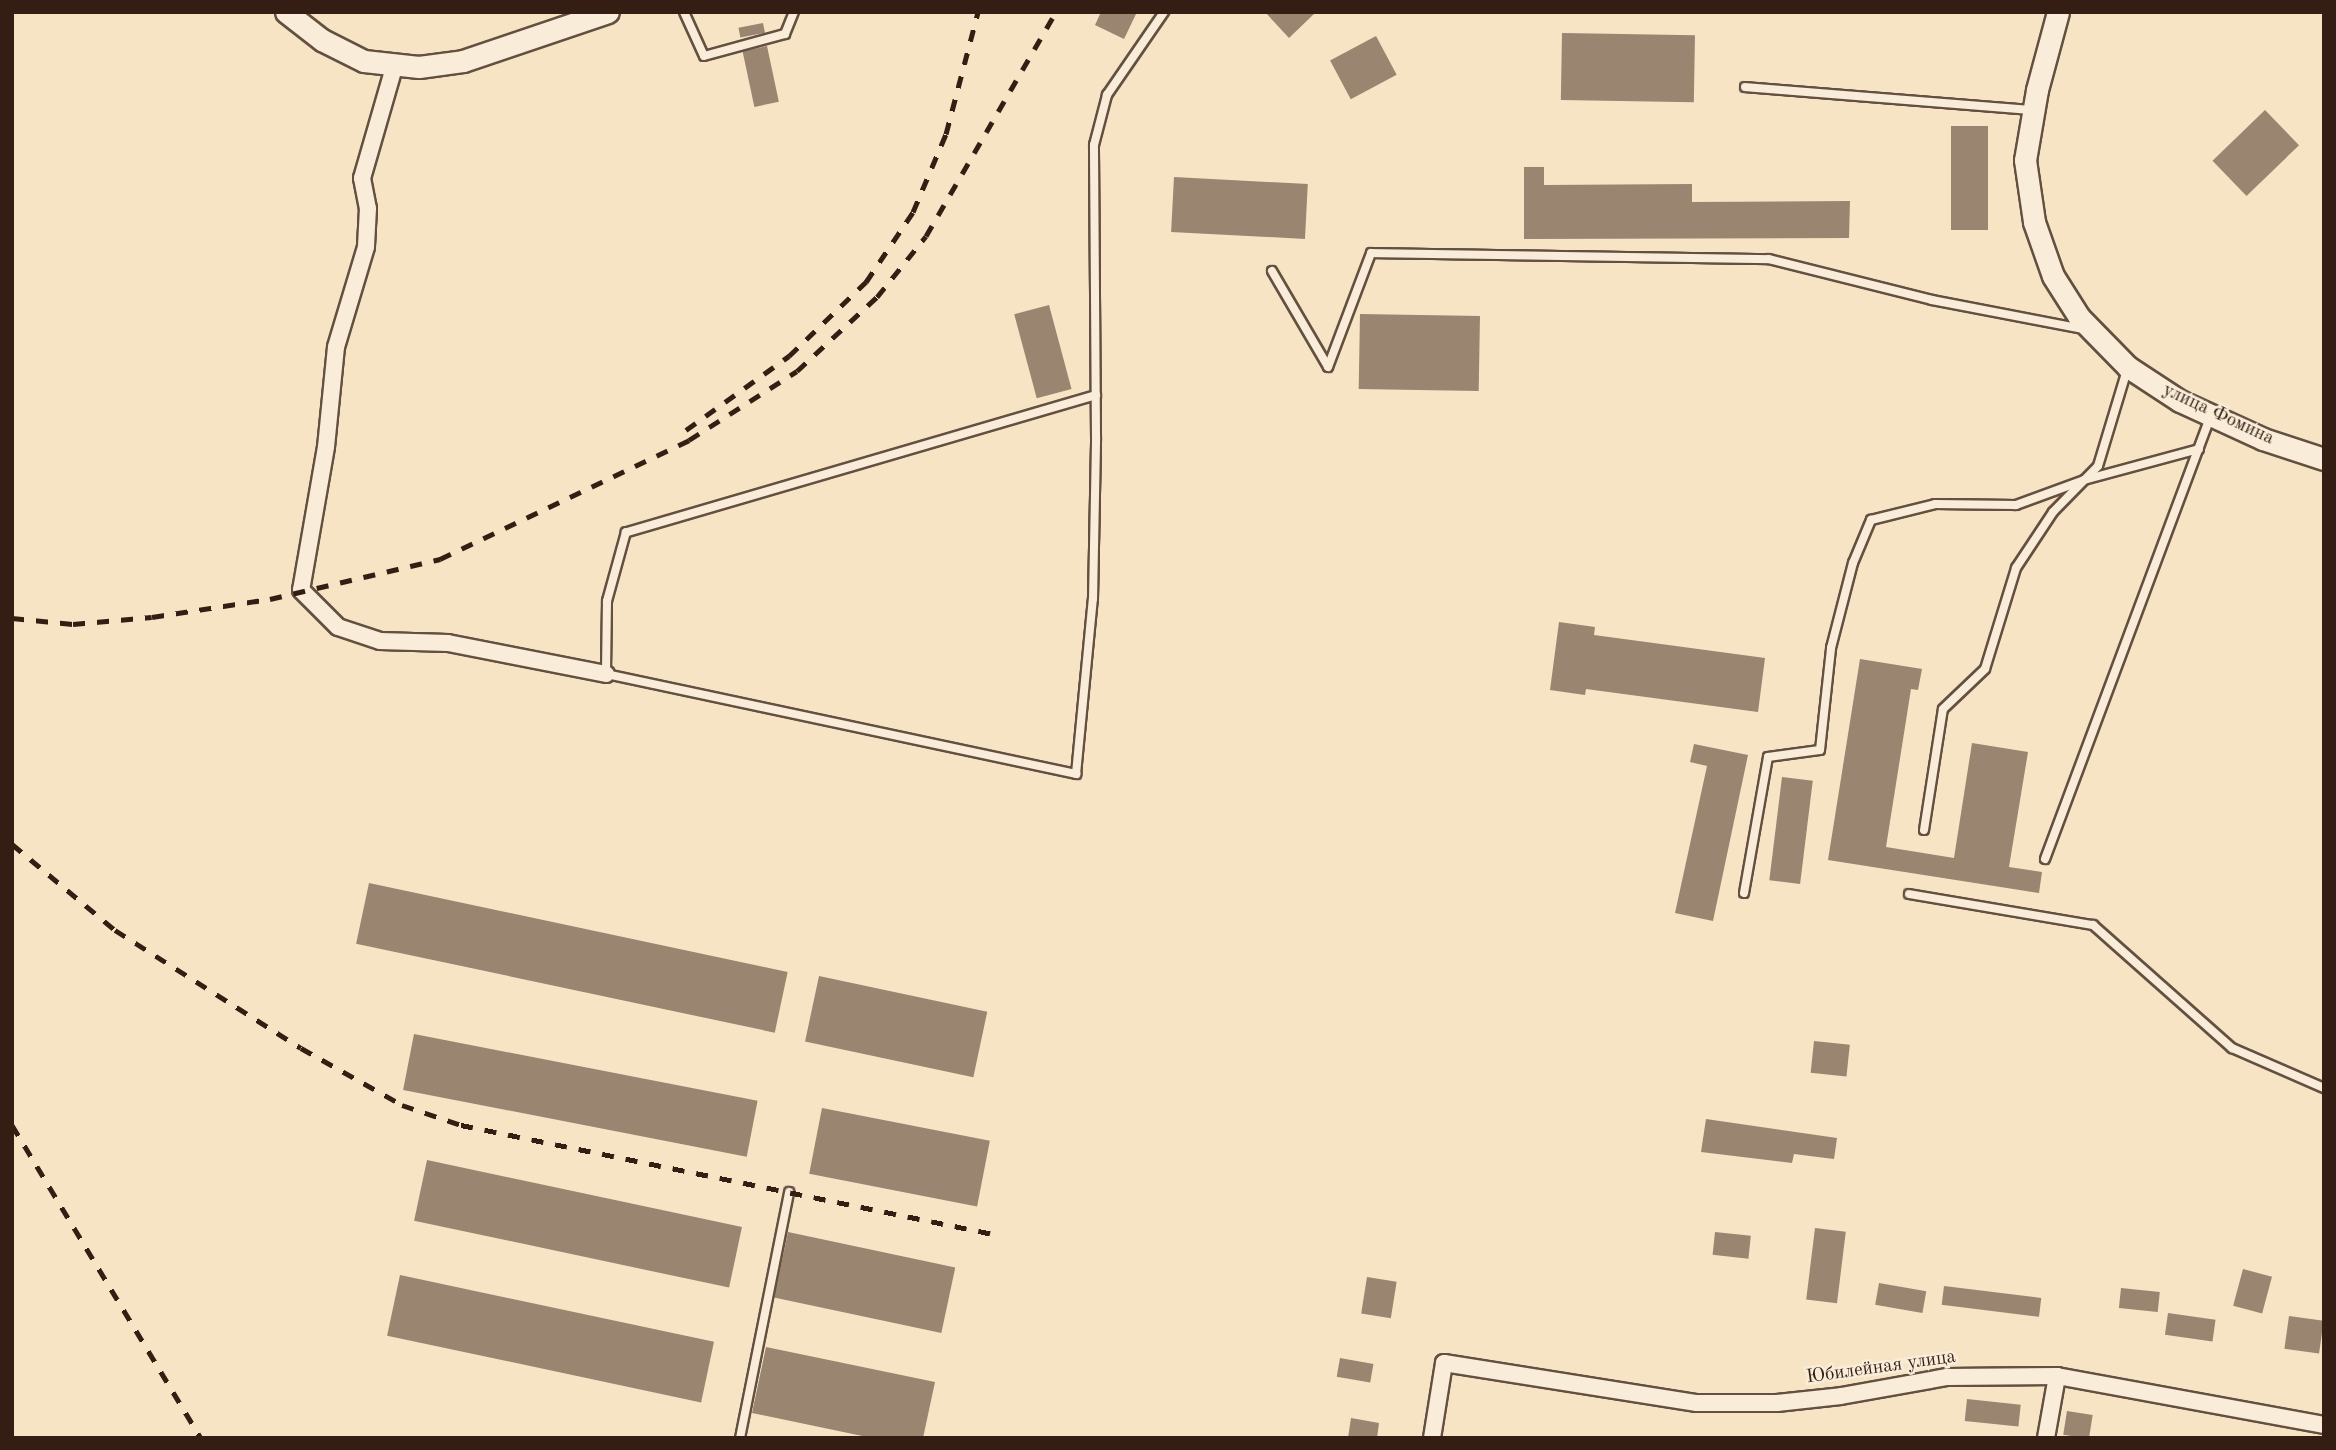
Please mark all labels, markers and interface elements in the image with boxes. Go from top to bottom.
street label: улица Фомина [2159,379,2277,451]
street label: Юбилейная улица [1805,1346,1957,1390]

